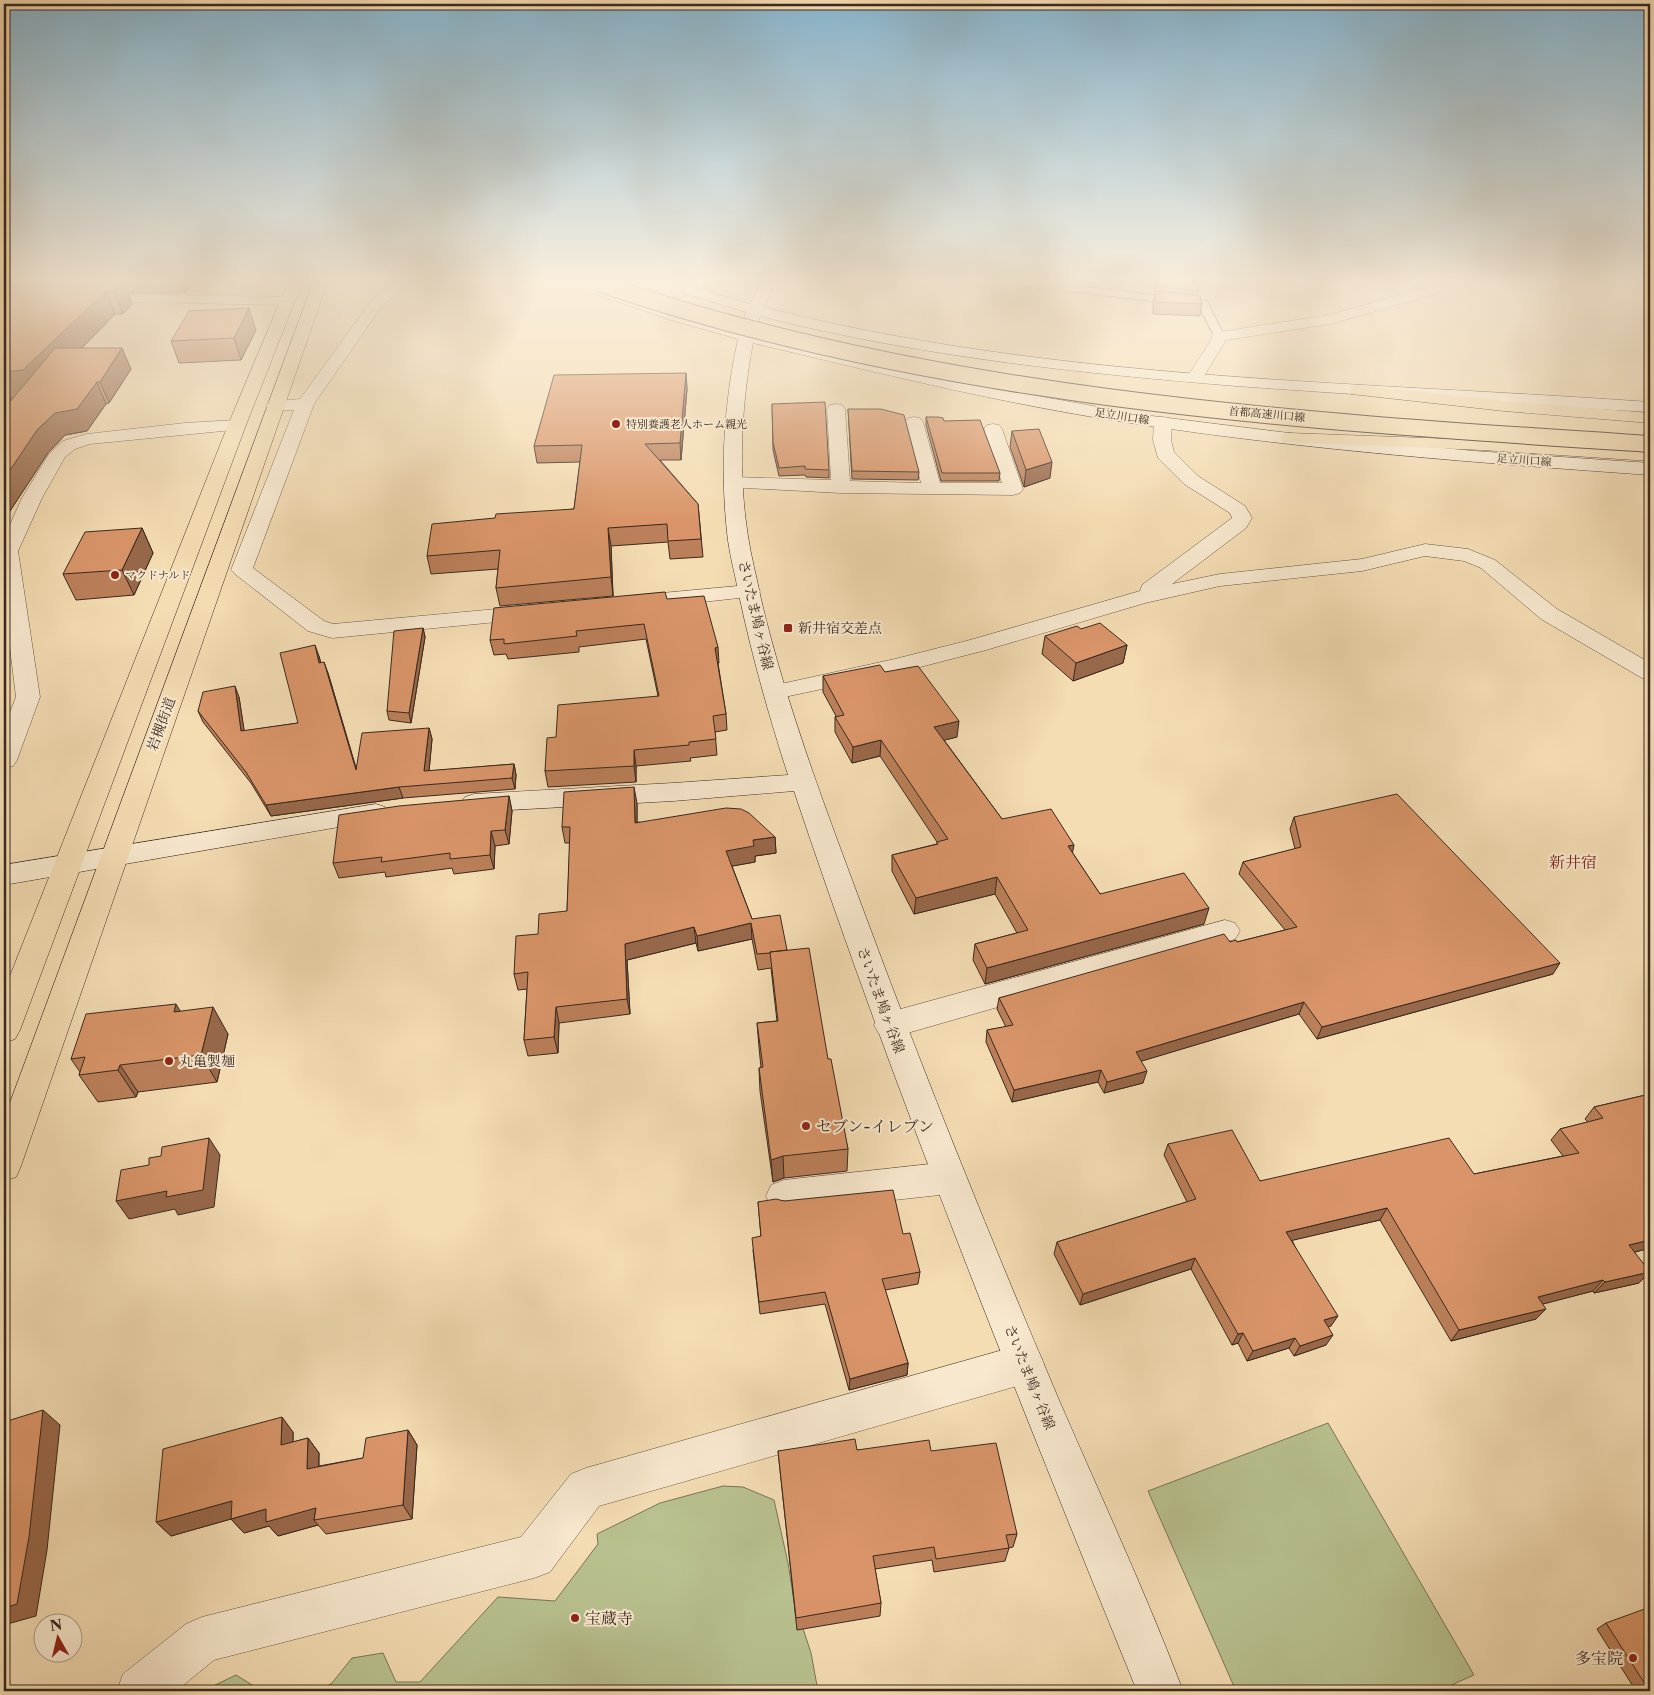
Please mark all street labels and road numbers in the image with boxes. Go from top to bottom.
street label: 首都高速川口線 [1228,404,1306,424]
street label: 足立川口線 [1094,405,1150,427]
street label: 足立川口線 [1496,451,1552,469]
street label: さいたま鳩ヶ谷線 [735,558,777,672]
street label: 岩槻街道 [143,695,179,753]
street label: さいたま鳩ヶ谷線 [853,944,909,1056]
street label: さいたま鳩ヶ谷線 [1001,1322,1059,1432]

